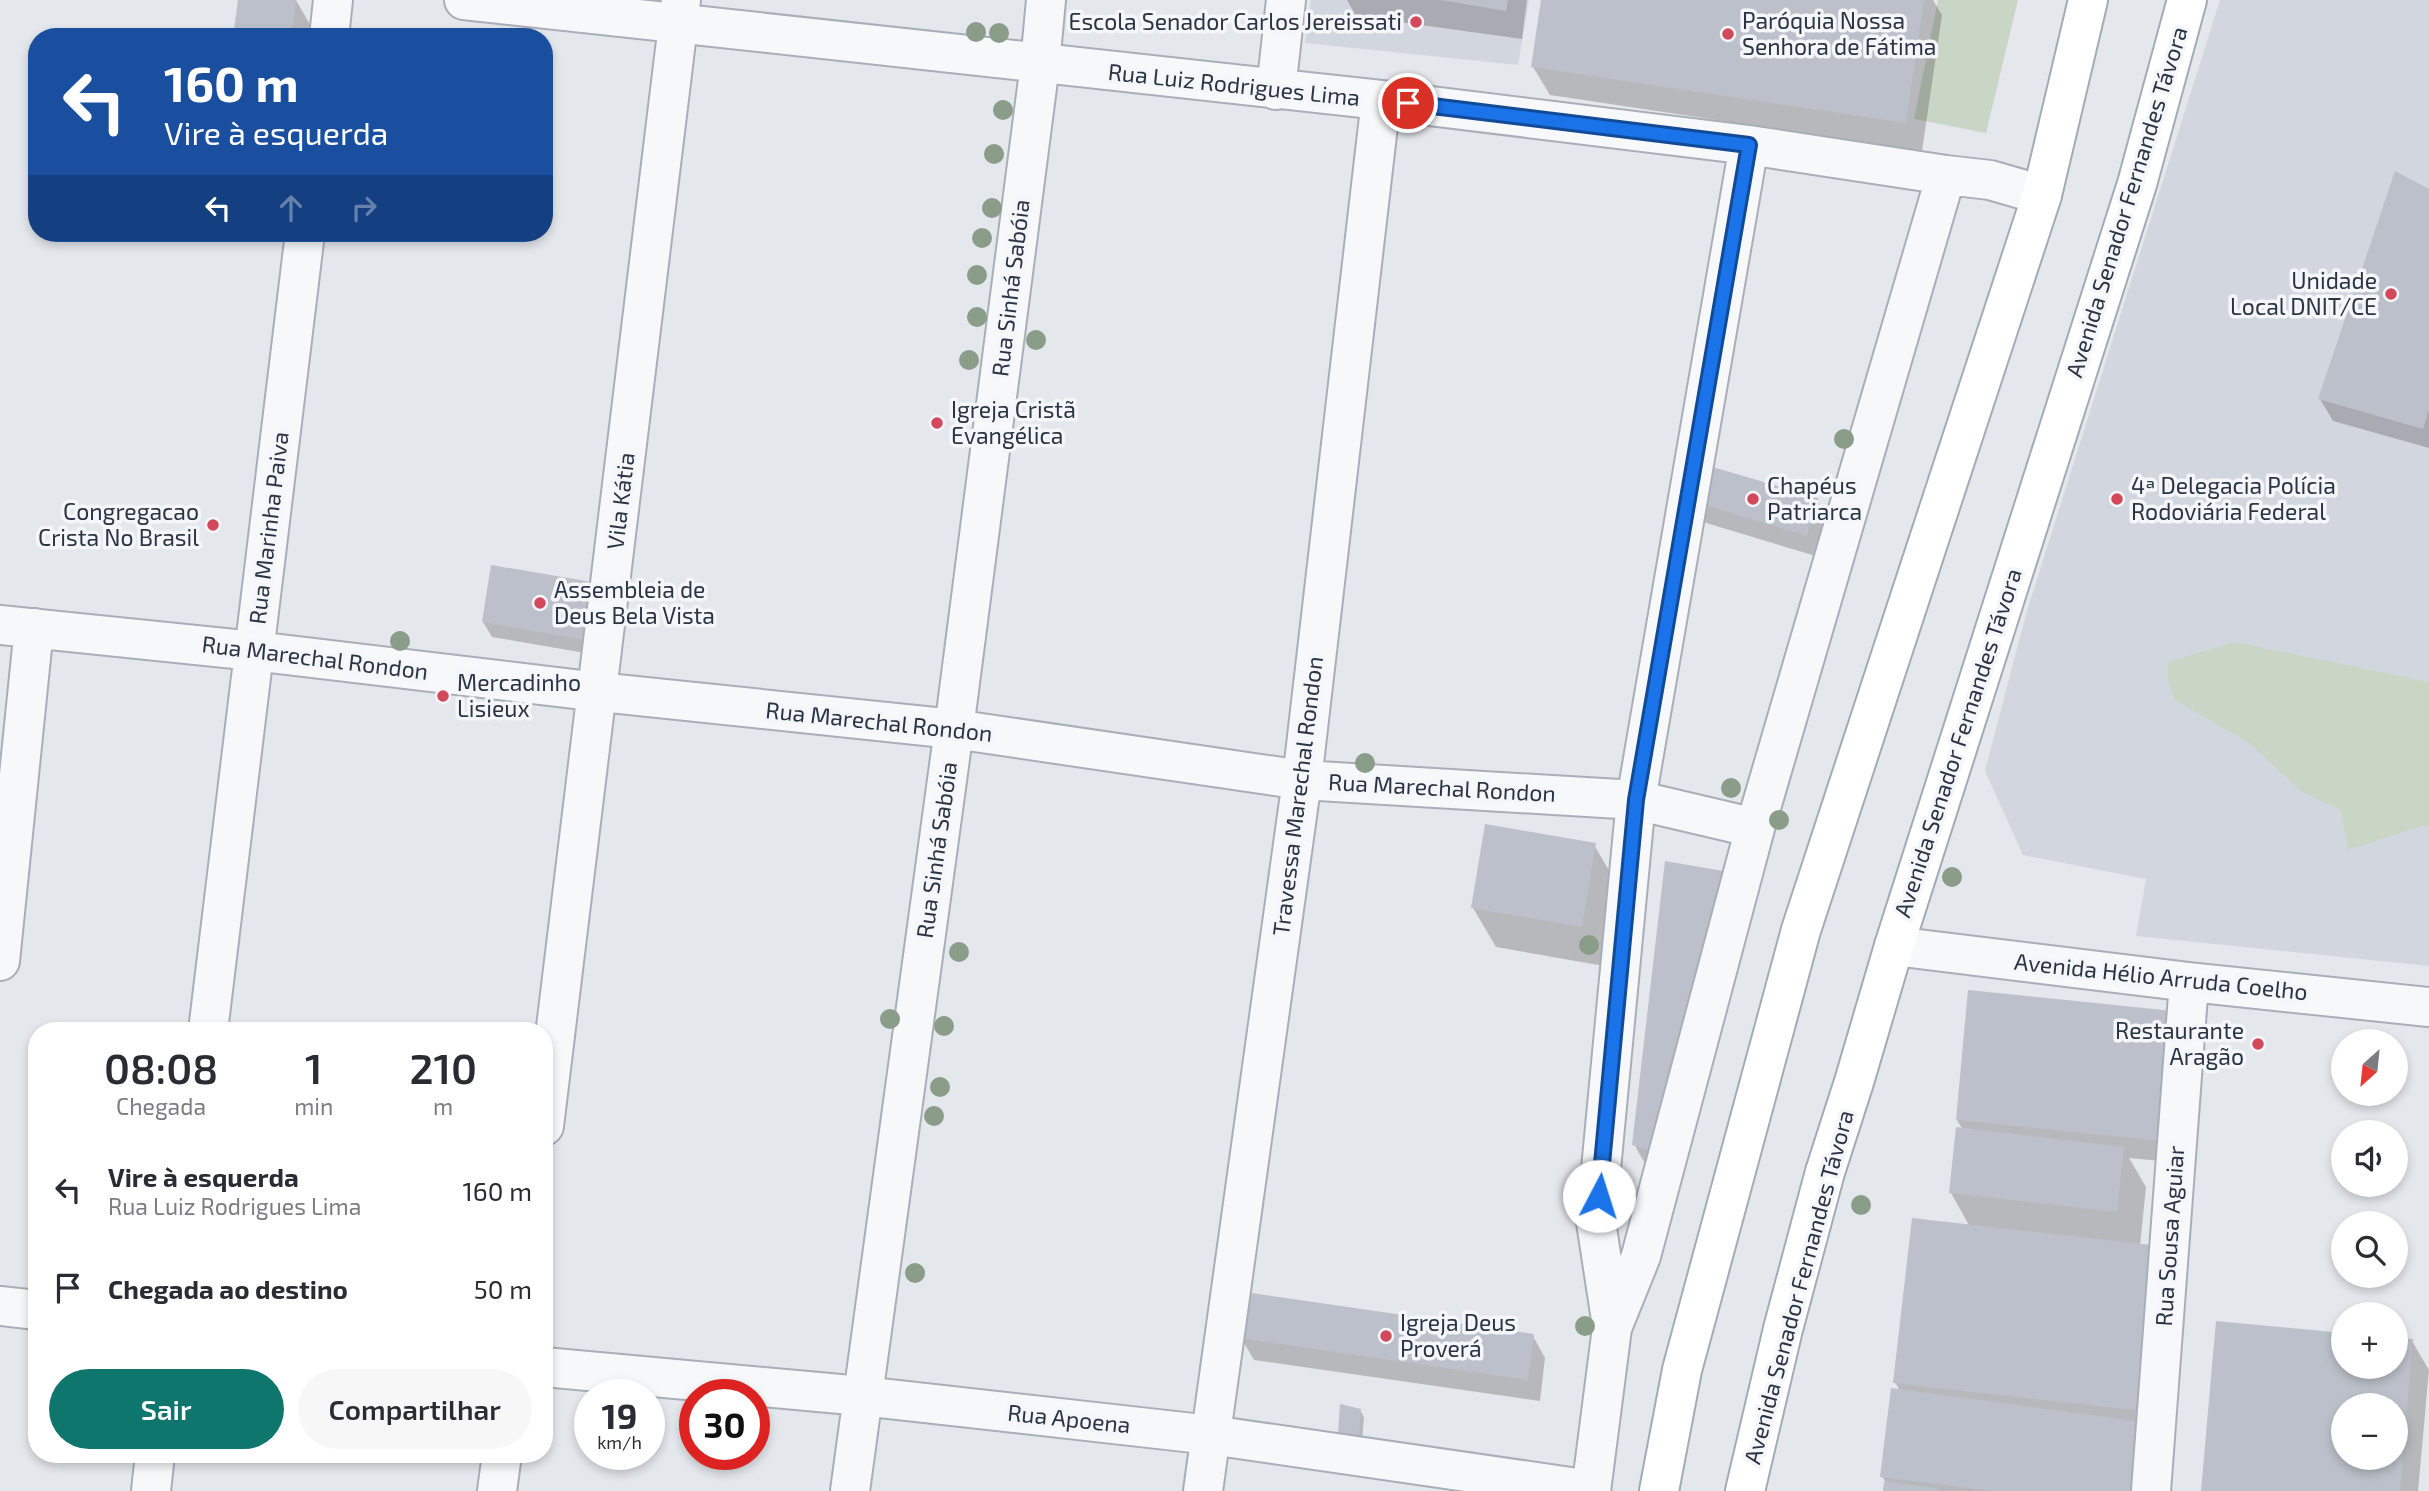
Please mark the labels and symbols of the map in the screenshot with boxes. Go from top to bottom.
place label: Paróquia Nossa Senhora de Fátima [1742,6,1936,60]
place label: Escola Senador Carlos Jereissati [1069,7,1402,35]
marker: Escola Senador Carlos Jereissati [1408,14,1424,30]
street label: Avenida Senador Fernandes Távora [2059,23,2193,380]
marker: Paróquia Nossa Senhora de Fátima [1720,26,1736,42]
street label: Rua Luiz Rodrigues Lima [1107,57,1362,111]
pin [1378,73,1438,133]
street label: Rua Sinhá Sabóia [985,198,1035,378]
place label: Unidade Local DNIT/CE [2230,266,2377,320]
marker: Unidade Local DNIT/CE [2383,286,2399,302]
place label: Igreja Cristã Evangélica [951,395,1076,449]
marker: Igreja Cristã Evangélica [929,415,945,431]
street label: Rua Marinha Paiva [242,430,294,626]
street label: Vila Kátia [600,451,640,551]
place label: Chapéus Patriarca [1767,471,1862,525]
place label: 4ª Delegacia Polícia Rodoviária Federal [2131,471,2336,525]
marker: Chapéus Patriarca [1745,491,1761,507]
marker: 4ª Delegacia Polícia Rodoviária Federal [2109,491,2125,507]
place label: Congregacao Crista No Brasil [38,497,199,551]
marker: Congregacao Crista No Brasil [205,517,221,533]
street label: Avenida Senador Fernandes Távora [1887,565,2027,921]
place label: Assembleia de Deus Bela Vista [554,575,715,629]
marker: Assembleia de Deus Bela Vista [532,595,548,611]
street label: Rua Marechal Rondon [200,629,430,685]
street label: Travessa Marechal Rondon [1266,655,1328,937]
place label: Mercadinho Lisieux [457,668,581,722]
marker: Mercadinho Lisieux [435,688,451,704]
street label: Rua Marechal Rondon [764,695,994,747]
street label: Rua Sinhá Sabóia [910,760,962,940]
street label: Rua Marechal Rondon [1328,767,1557,807]
street label: Avenida Hélio Arruda Coelho [2013,947,2309,1005]
place label: Restaurante Aragão [2115,1016,2244,1070]
north arrow [2331,1029,2408,1106]
marker: Restaurante Aragão [2250,1036,2266,1052]
street label: Avenida Senador Fernandes Távora [1737,1107,1859,1467]
street label: Rua Sousa Aguiar [2149,1145,2189,1327]
position arrow [1562,1159,1636,1233]
place label: Igreja Deus Proverá [1400,1308,1516,1362]
marker: Igreja Deus Proverá [1378,1328,1394,1344]
speed limit sign: 30 [679,1379,770,1470]
street label: Rua Apoena [1006,1398,1132,1438]

